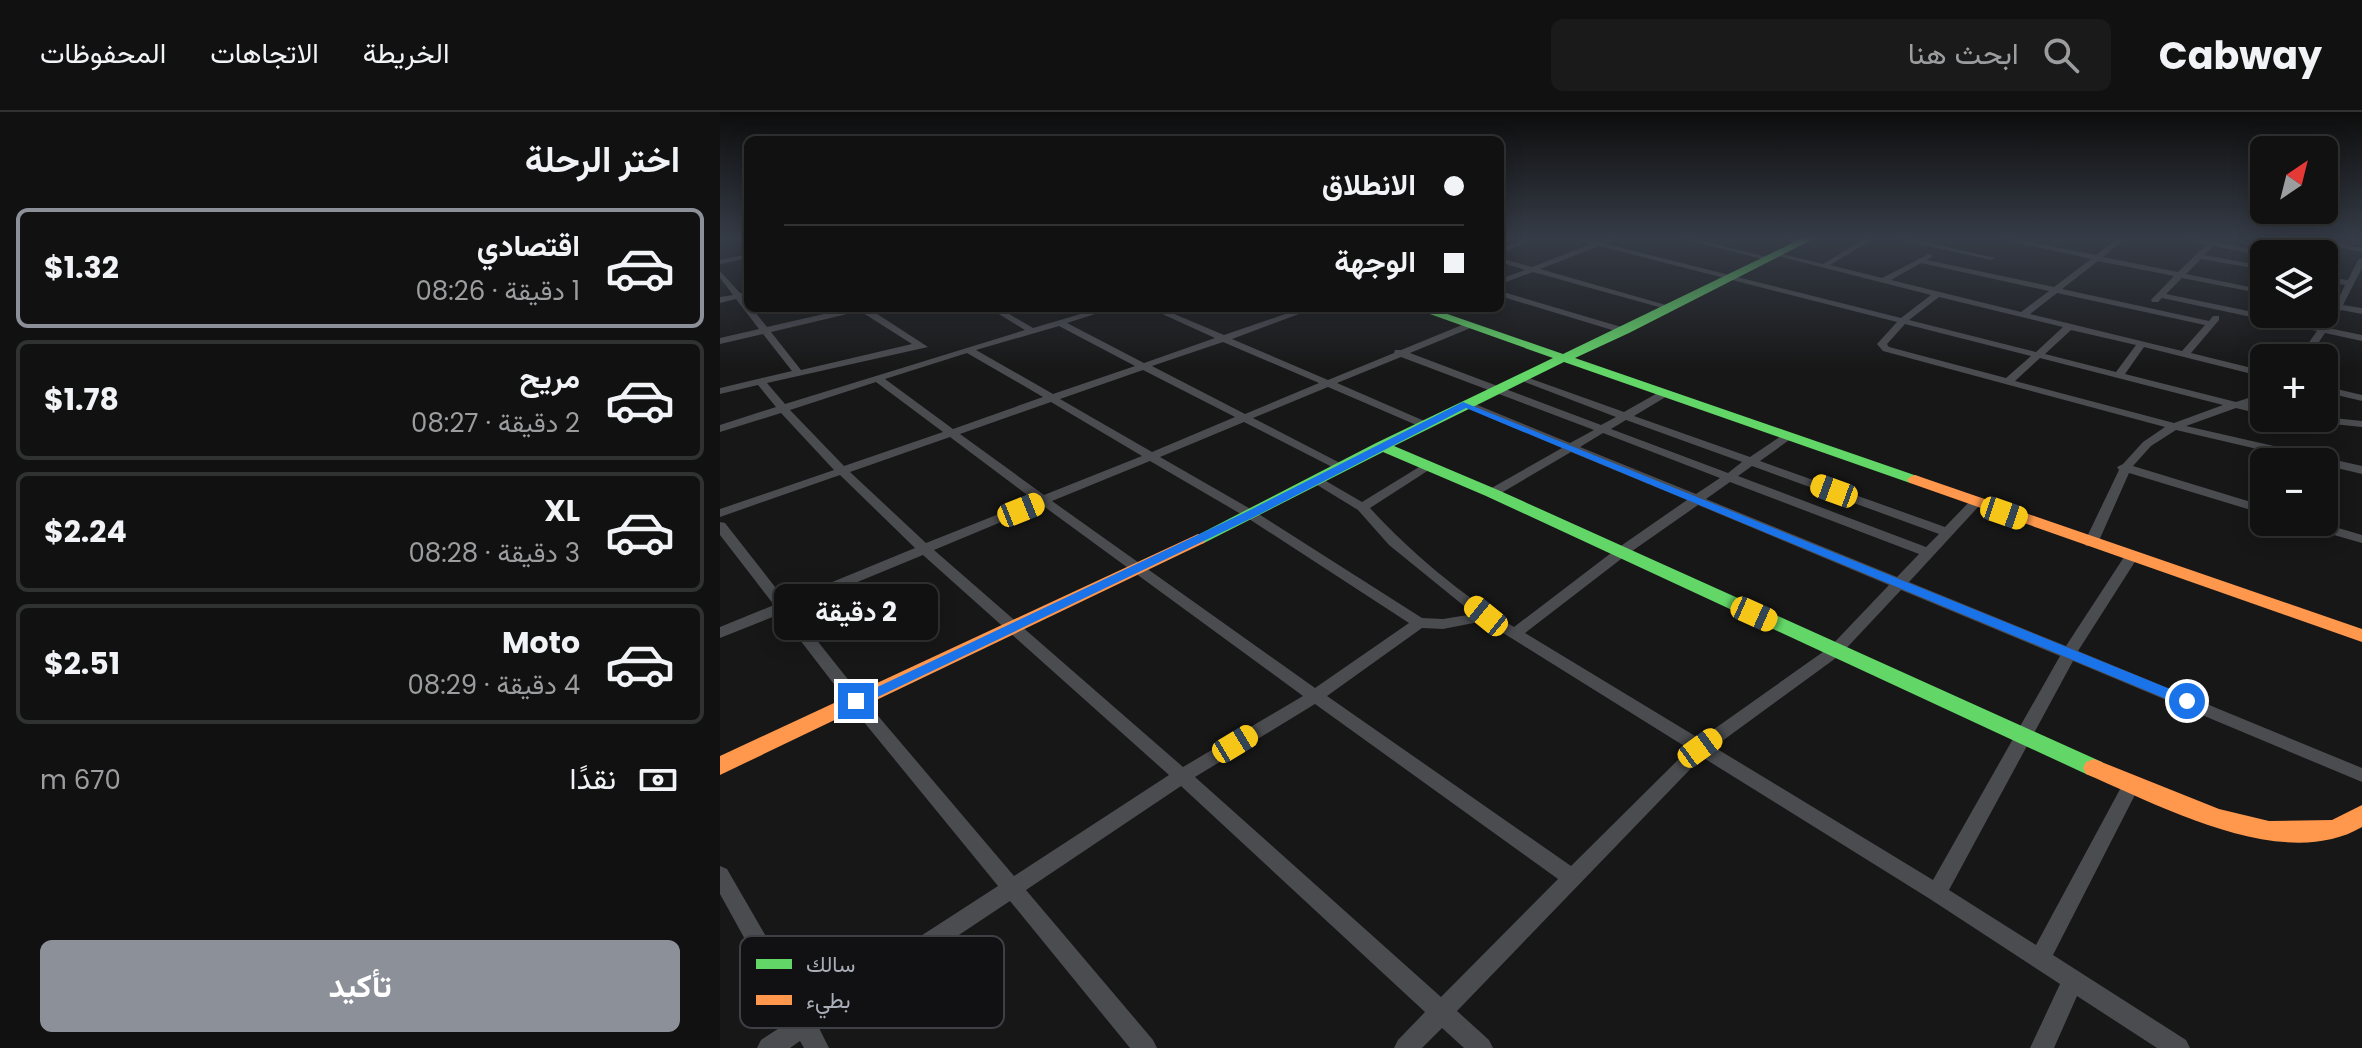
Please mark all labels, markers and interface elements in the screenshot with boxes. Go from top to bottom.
search box [1551,19,2111,91]
text: Cabway [2159,29,2322,82]
text: ابحث هنا [1908,32,2019,75]
icon: search [2039,33,2083,77]
text: المحفوظات [40,34,166,73]
text: الاتجاهات [210,34,319,73]
text: الخريطة [363,34,449,73]
text: اختر الرحلة [525,134,680,185]
north arrow [2250,136,2338,224]
map controls [2250,136,2338,536]
text: الانطلاق [1322,163,1416,206]
text: اقتصادي [477,224,580,267]
icon: car [604,232,676,304]
text: الوجهة [1334,240,1416,283]
button: layers [2250,240,2338,328]
text: $1.32 [44,246,119,289]
text: 1 دقيقة · 08:26 [415,273,580,309]
button: + [2250,344,2338,432]
text: مريح [520,356,580,399]
icon: car [604,364,676,436]
text: $1.78 [44,378,119,421]
text: 2 دقيقة · 08:27 [411,405,580,441]
button: − [2250,448,2338,536]
car [1807,472,1861,510]
text: XL [544,489,580,532]
car [994,490,1048,530]
car [1977,494,2031,532]
icon: car [604,496,676,568]
text: $2.24 [44,510,127,553]
text: 3 دقيقة · 08:28 [409,535,580,571]
callout: 2 دقيقة [774,585,938,641]
car [1460,592,1512,640]
car [1727,593,1781,635]
text: 2 دقيقة [815,594,897,630]
text: Moto [502,621,580,664]
icon: car [604,628,676,700]
text: $2.51 [44,642,120,685]
text: 4 دقيقة · 08:29 [408,667,580,703]
route end [838,683,874,719]
route start [2169,683,2205,719]
car [1208,721,1262,767]
car [1674,724,1726,772]
text: نقدًا [570,757,616,800]
icon: cash [636,758,680,802]
text: 670 m [40,762,121,798]
legend [740,936,1004,1028]
button: تأكيد [40,940,680,1032]
text: سالك [806,949,855,980]
text: بطيء [806,985,851,1019]

